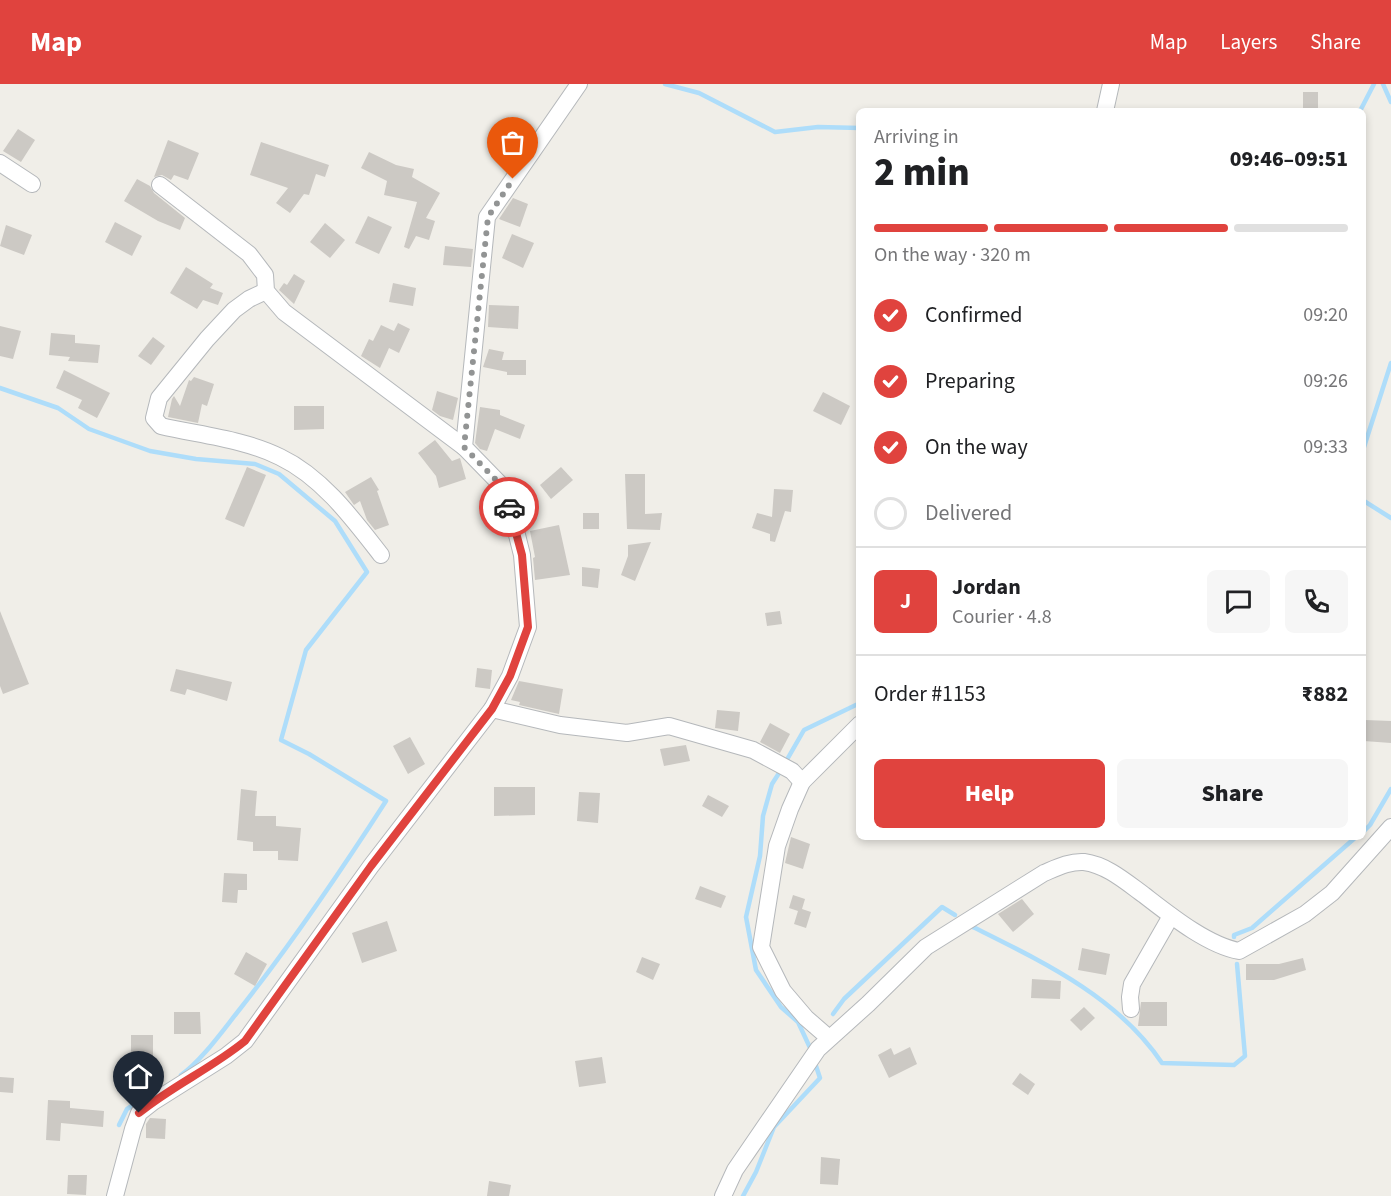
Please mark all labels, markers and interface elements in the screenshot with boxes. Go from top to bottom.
text: Map [30,22,82,62]
text: Map [1150,27,1187,57]
text: Layers [1220,27,1277,57]
text: Share [1310,27,1361,57]
pin [487,117,538,179]
text: Arriving in [874,123,959,151]
icon: bag [496,126,529,159]
text: 09:46–09:51 [1230,143,1348,175]
text: 2 min [874,145,970,201]
text: On the way · 320 m [874,241,1031,269]
icon: check [874,299,907,332]
text: Confirmed [925,299,1022,331]
text: 09:20 [1303,301,1348,329]
icon: check [874,365,907,398]
text: Preparing [925,365,1015,397]
text: 09:26 [1303,367,1348,395]
icon: check [874,431,907,464]
text: On the way [925,431,1028,463]
text: 09:33 [1303,433,1348,461]
courier [479,477,539,537]
icon: car [493,491,526,524]
text: Delivered [925,497,1012,529]
button: chat [1207,570,1270,633]
button: phone [1285,570,1348,633]
text: Jordan [952,571,1021,603]
text: J [900,585,911,617]
text: Courier · 4.8 [952,603,1052,631]
text: Order #1153 [874,678,986,710]
text: ₹882 [1302,678,1348,710]
button: Help [874,759,1105,828]
button: Share [1117,759,1348,828]
pin [113,1051,164,1113]
icon: home [122,1060,155,1093]

